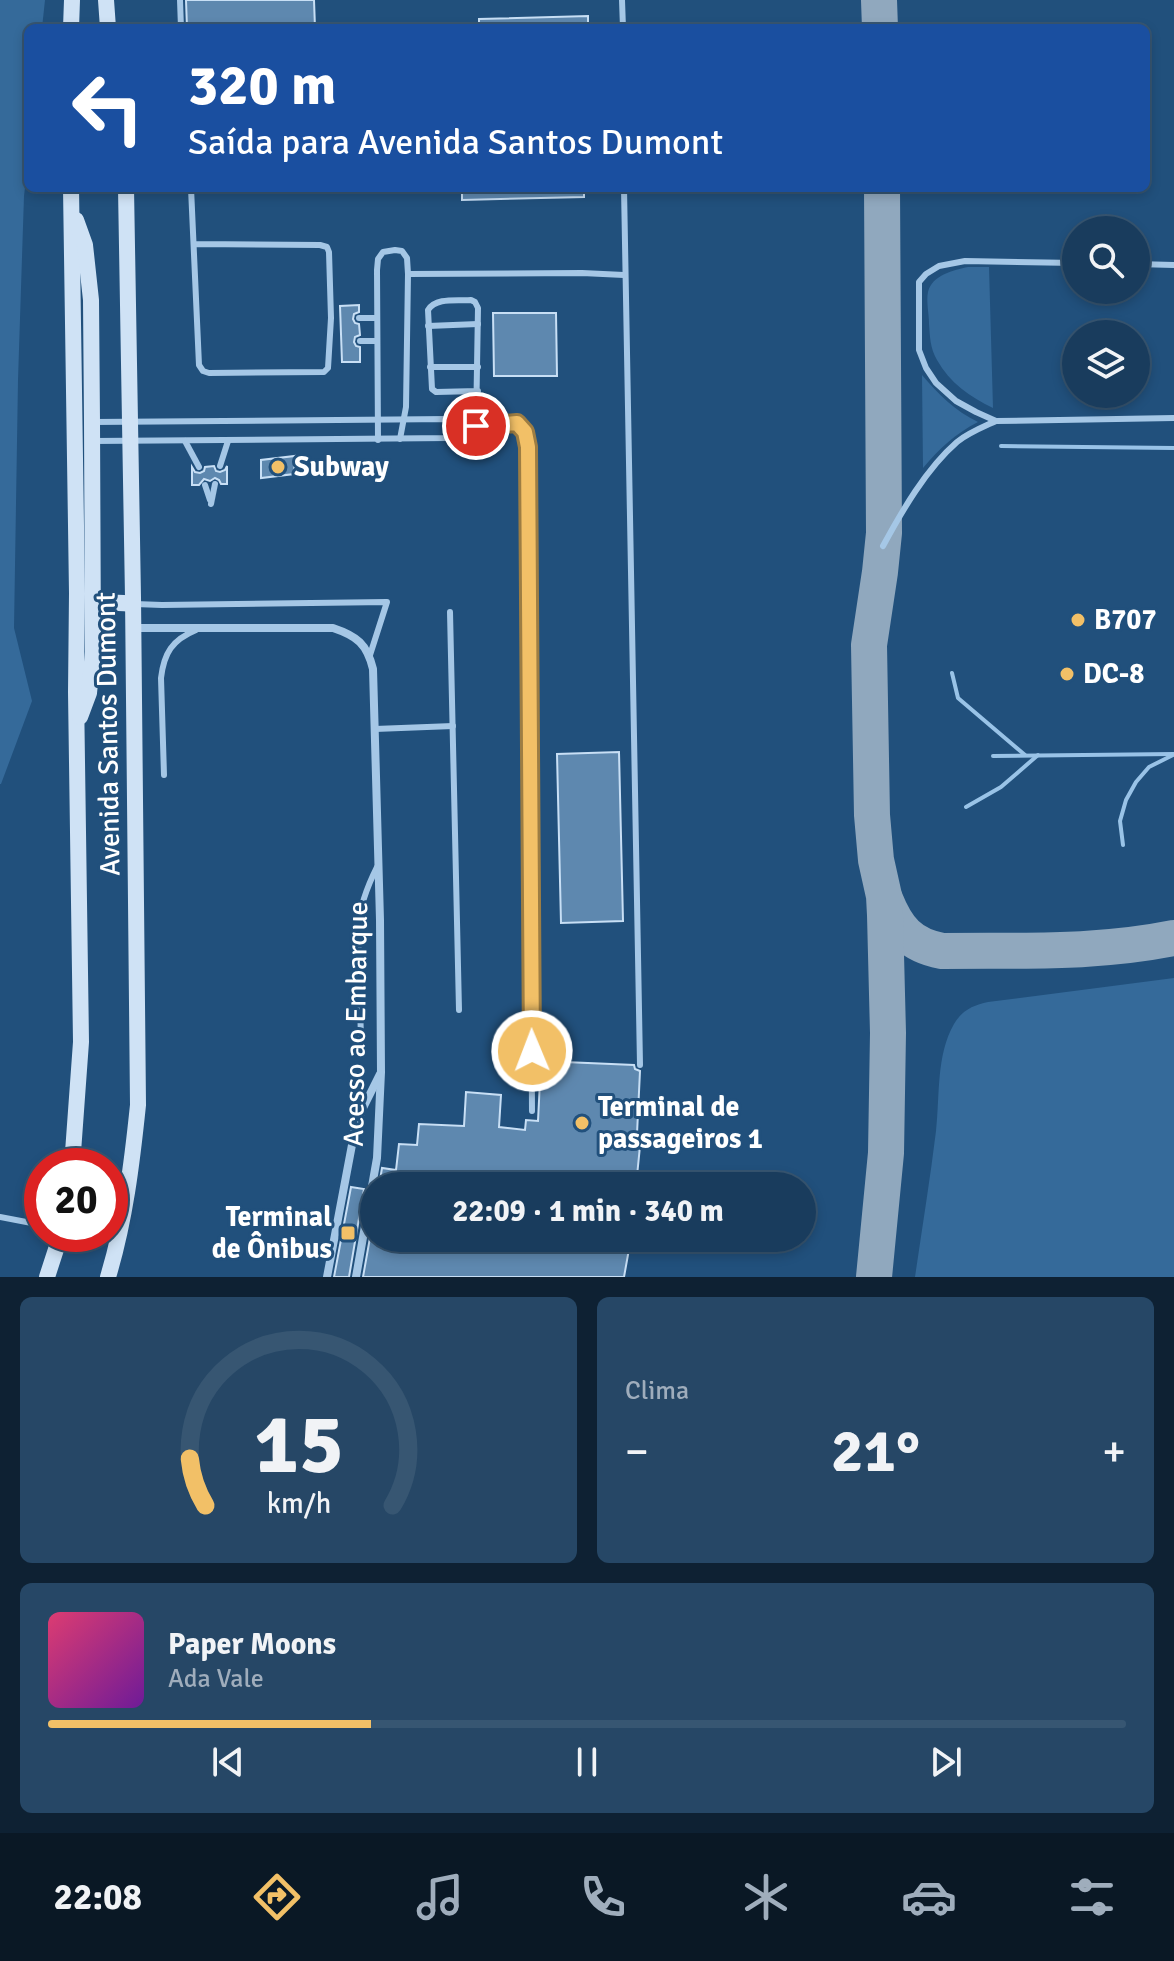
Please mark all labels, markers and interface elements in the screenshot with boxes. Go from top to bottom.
text: 320 m [188,51,336,120]
icon: left [56,56,160,160]
text: Saída para Avenida Santos Dumont [188,120,723,165]
map controls [1062,216,1150,408]
button: search [1062,216,1150,304]
button: layers [1062,320,1150,408]
pin [442,392,510,460]
icon: arrive [454,404,498,448]
place label: Subway [294,450,389,484]
marker: Subway [269,458,287,476]
street label: Avenida Santos Dumont [89,591,127,876]
place label: B707 [1094,603,1157,637]
marker: B707 [1069,611,1087,629]
place label: DC-8 [1083,657,1144,691]
marker: DC-8 [1058,665,1076,683]
street label: Acesso ao Embarque [337,901,375,1147]
position arrow [490,1009,574,1093]
place label: Terminal de passageiros 1 [598,1090,763,1156]
marker: Terminal de passageiros 1 [573,1114,591,1132]
speed limit sign: 20 [24,1148,128,1252]
text: 22:09 · 1 min · 340 m [452,1193,724,1230]
place label: Terminal de Ônibus [212,1200,332,1266]
marker: Terminal de Ônibus [339,1224,357,1242]
text: Clima [625,1375,689,1407]
text: 15 [254,1394,343,1496]
text: 21° [831,1415,920,1489]
text: − [625,1425,649,1479]
text: + [1102,1425,1126,1479]
text: km/h [266,1486,331,1521]
text: Paper Moons [168,1626,336,1663]
text: Ada Vale [168,1663,264,1695]
icon: previous [206,1740,250,1784]
icon: pause [565,1740,609,1784]
icon: next [924,1740,968,1784]
icon: directions [249,1869,305,1925]
icon: music [412,1869,468,1925]
icon: phone [575,1869,631,1925]
icon: climate [738,1869,794,1925]
icon: car [901,1869,957,1925]
icon: filters [1064,1869,1120,1925]
text: 22:08 [54,1875,142,1920]

